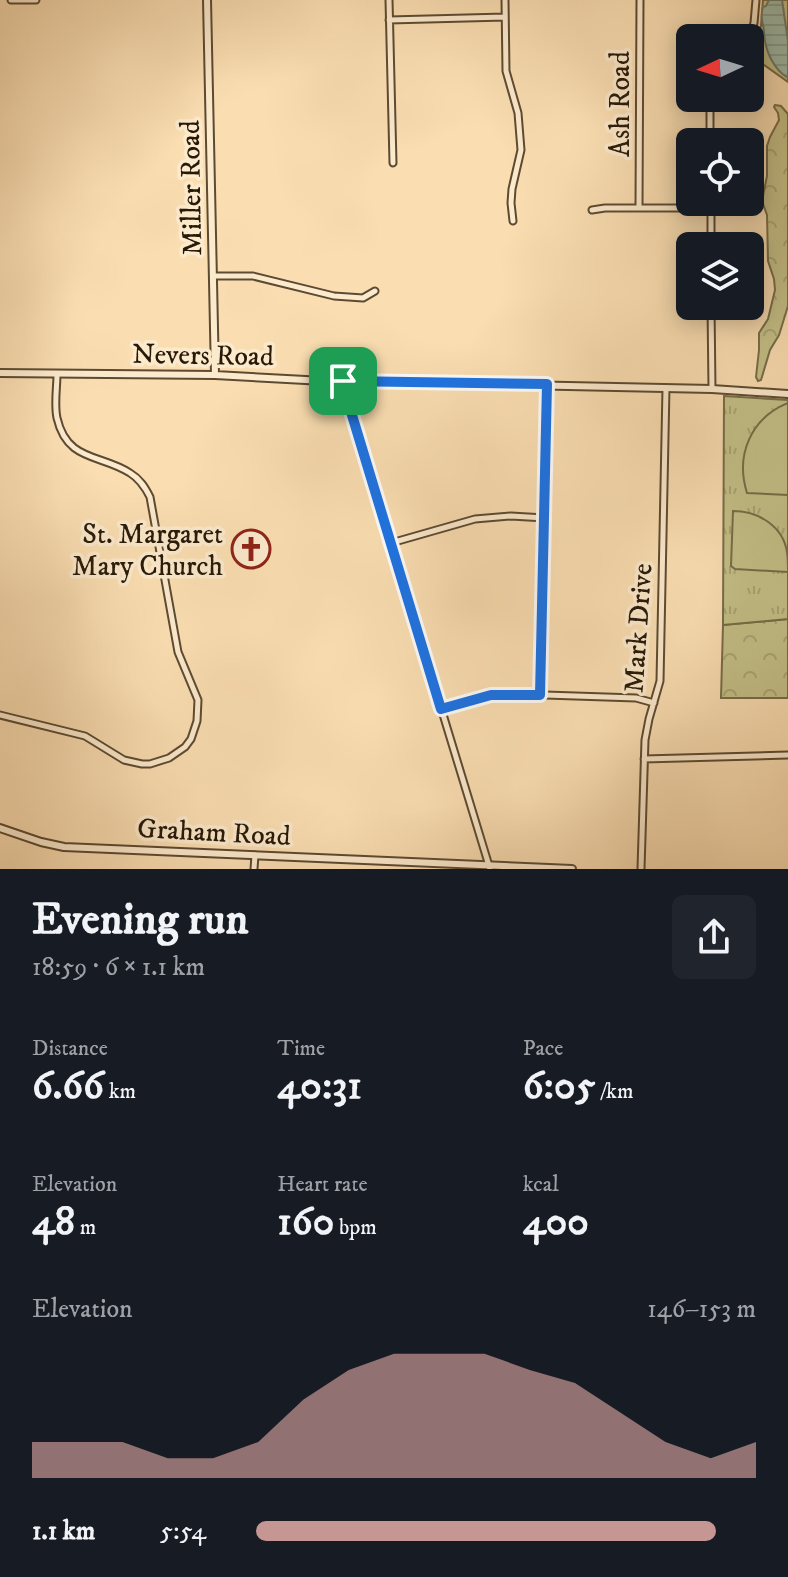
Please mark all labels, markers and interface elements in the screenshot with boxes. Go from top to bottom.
north arrow [676,24,764,112]
map controls [676,24,764,320]
street label: Ash Road [603,51,638,157]
street label: Miller Road [173,120,210,256]
button: locate [676,128,764,216]
button: layers [676,232,764,320]
street label: Nevers Road [132,337,274,374]
pin [309,347,377,415]
icon: arrive [321,359,365,403]
place label: St. Margaret Mary Church [72,517,223,584]
church icon: St. Margaret Mary Church [230,528,272,570]
street label: Mark Drive [617,562,660,694]
street label: Graham Road [136,811,292,854]
text: Evening run [32,893,249,948]
button: share [672,895,756,979]
text: 18:59 · 6 × 1.1 km [32,951,205,984]
text: Distance [32,1035,108,1062]
text: Time [277,1035,325,1062]
text: Pace [523,1035,563,1062]
text: 6.66 [32,1062,104,1112]
text: 40:31 [277,1062,362,1112]
text: 6:05 [523,1062,595,1112]
text: km [104,1078,136,1105]
text: /km [595,1078,633,1105]
text: Elevation [32,1171,117,1198]
text: Heart rate [277,1171,368,1198]
text: kcal [523,1171,559,1198]
text: 48 [32,1198,75,1248]
text: 160 [277,1198,334,1248]
text: 400 [523,1198,589,1248]
text: m [75,1214,96,1241]
text: bpm [334,1214,377,1241]
text: Elevation [32,1293,133,1326]
text: 146–153 m [647,1293,756,1326]
text: 1.1 km [32,1515,95,1548]
text: 5:54 [160,1515,206,1548]

